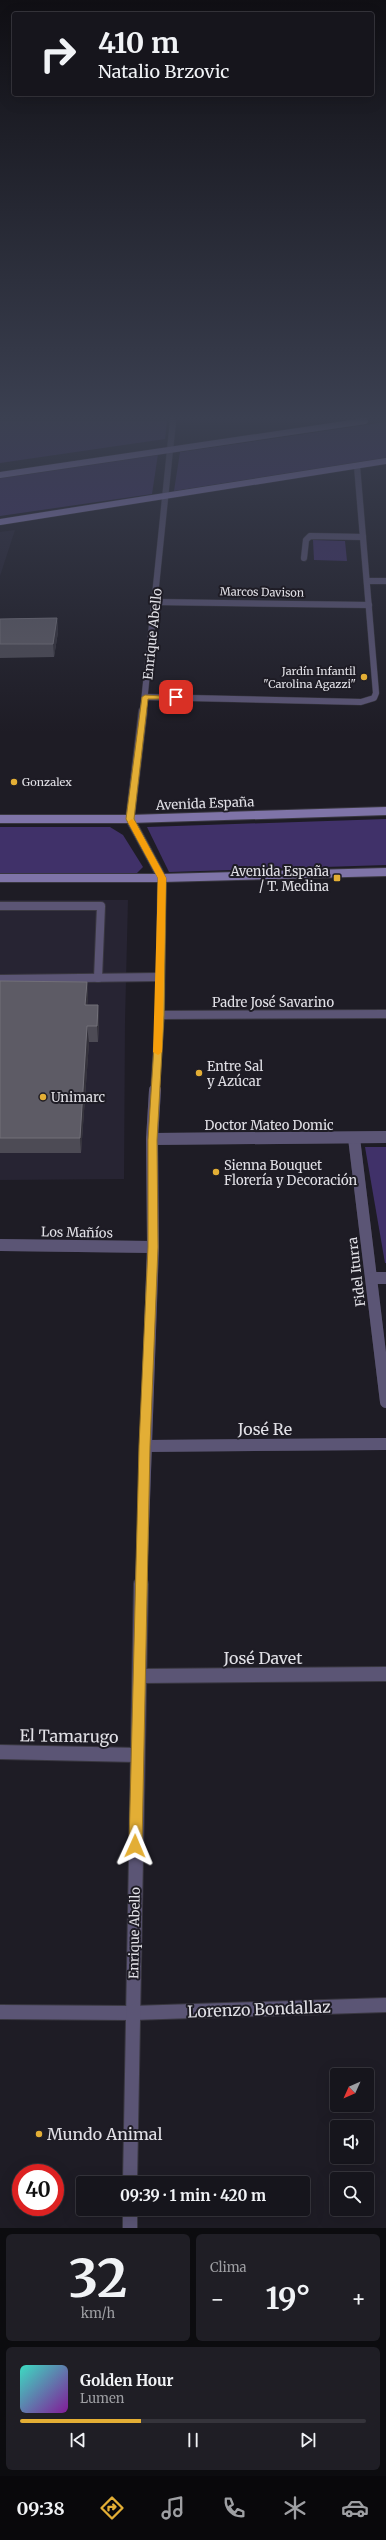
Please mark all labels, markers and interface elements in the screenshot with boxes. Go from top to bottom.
text: 410 m [98,25,179,61]
icon: right [32,28,84,80]
text: Natalio Brzovic [98,60,229,83]
street label: Marcos Davison [220,584,305,600]
street label: Enrique Abello [139,587,166,681]
place label: Jardín Infantil "Carolina Agazzi" [263,664,357,691]
marker: Jardín Infantil "Carolina Agazzi" [359,672,369,682]
pin [159,680,193,714]
icon: arrive [165,686,187,708]
place label: Gonzalex [22,775,72,789]
marker: Gonzalex [9,777,19,787]
street label: Avenida España [154,793,255,814]
place label: Avenida España / T. Medina [229,863,329,895]
marker: Avenida España / T. Medina [332,873,342,883]
street label: Padre José Savarino [212,994,334,1011]
place label: Entre Sal y Azúcar [207,1058,263,1090]
marker: Entre Sal y Azúcar [194,1068,204,1078]
place label: Unimarc [51,1089,106,1106]
marker: Unimarc [38,1092,48,1102]
street label: Doctor Mateo Domic [204,1117,334,1134]
place label: Sienna Bouquet Florería y Decoración [224,1157,358,1189]
marker: Sienna Bouquet Florería y Decoración [211,1167,221,1177]
street label: Los Mañíos [41,1223,113,1242]
street label: Fidel Iturra [344,1236,369,1308]
street label: José Re [237,1419,292,1439]
street label: José Davet [223,1648,303,1668]
street label: El Tamarugo [19,1725,119,1747]
position arrow [114,1825,156,1867]
street label: Enrique Abello [125,1886,144,1979]
street label: Lorenzo Bondallaz [187,1996,331,2021]
north arrow [330,2068,374,2112]
map controls [330,2068,374,2216]
button: sound [330,2120,374,2164]
place label: Mundo Animal [47,2124,163,2144]
marker: Mundo Animal [34,2129,44,2139]
speed limit sign: 40 [12,2164,64,2216]
button: search [330,2172,374,2216]
text: 09:39 · 1 min · 420 m [120,2186,266,2205]
text: 32 [69,2246,127,2311]
text: Clima [210,2259,247,2276]
text: 19° [266,2279,311,2317]
text: − [210,2285,225,2313]
text: + [351,2285,366,2313]
text: km/h [81,2305,115,2322]
text: Golden Hour [80,2371,174,2390]
text: Lumen [80,2390,124,2407]
icon: previous [67,2429,89,2451]
icon: pause [182,2429,204,2451]
icon: next [297,2429,319,2451]
icon: directions [98,2494,126,2522]
icon: music [159,2494,187,2522]
icon: phone [220,2494,248,2522]
icon: climate [281,2494,309,2522]
icon: car [341,2494,369,2522]
text: 09:38 [16,2497,65,2520]

